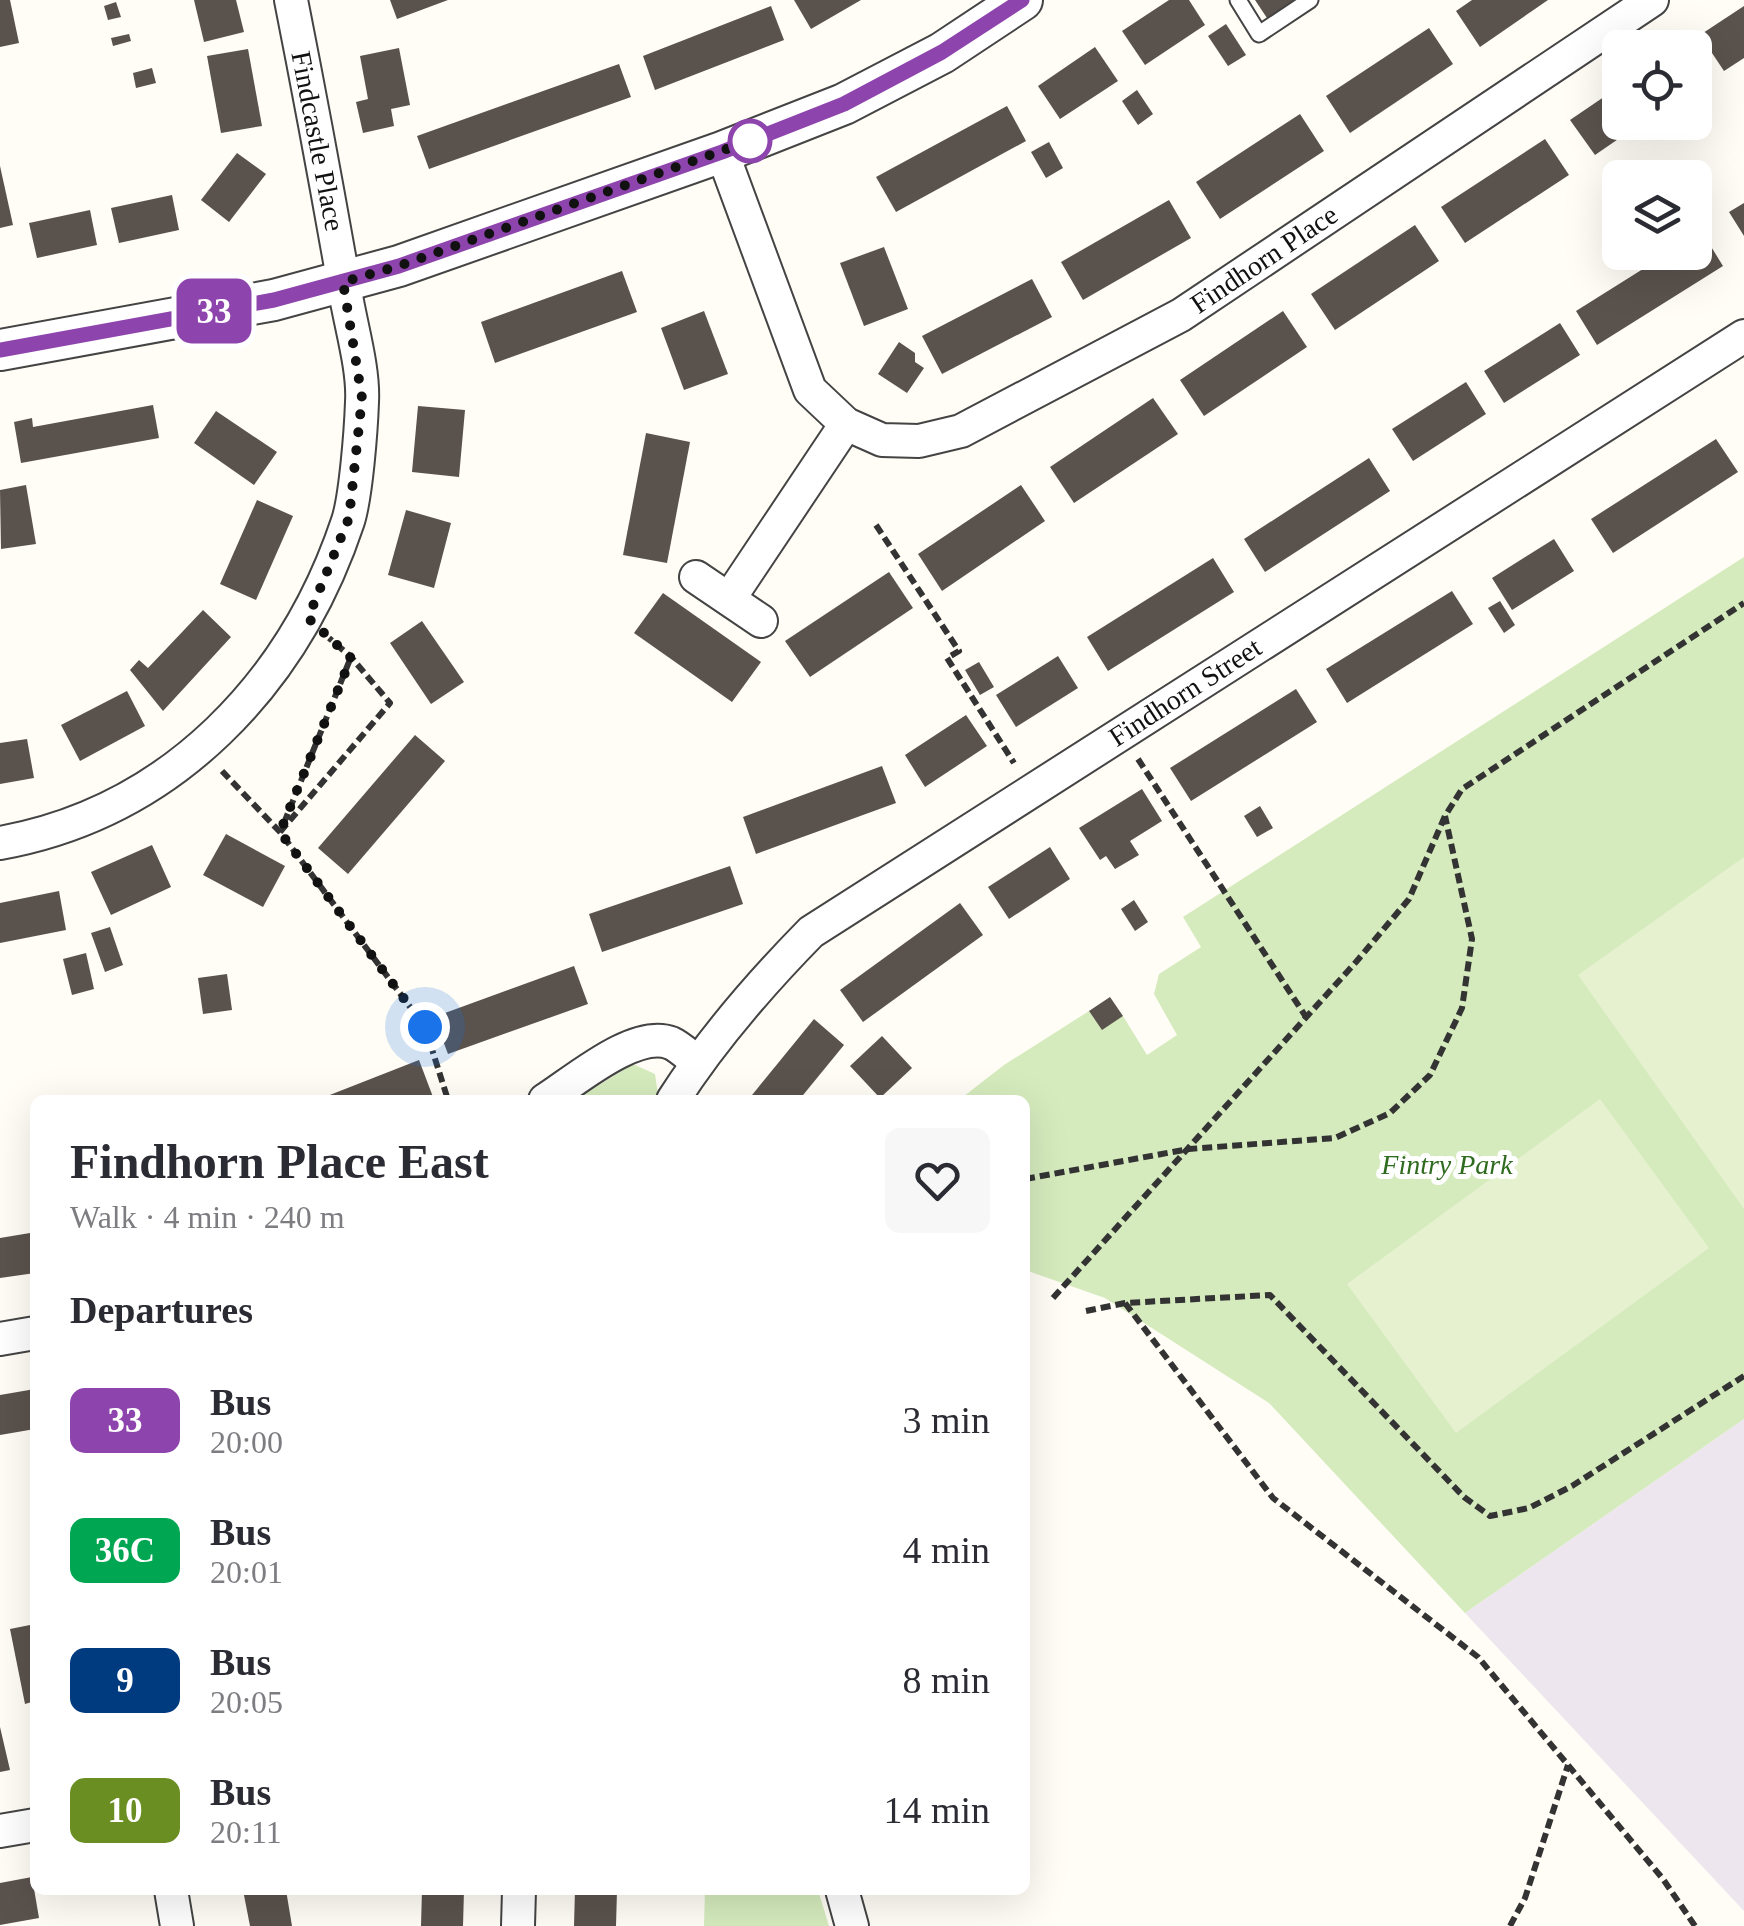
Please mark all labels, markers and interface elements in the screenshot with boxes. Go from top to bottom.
map controls [1602,30,1712,270]
button: locate [1602,30,1712,140]
street label: Findcastle Place [285,48,351,234]
unlabelled marker [729,120,771,162]
button: layers [1602,160,1712,270]
street label: Findhorn Place [1185,199,1343,319]
line badge: 33 [169,278,259,344]
text: 33 [197,292,232,331]
street label: Findhorn Street [1103,631,1267,753]
your location [400,1002,450,1052]
button: heart [885,1128,990,1233]
text: Findhorn Place East [70,1135,489,1188]
park label: Fintry Park [1380,1149,1513,1180]
text: Walk · 4 min · 240 m [70,1199,345,1235]
text: Departures [70,1289,253,1331]
text: Bus [210,1381,271,1423]
text: 3 min [902,1399,990,1441]
text: 33 [108,1401,143,1440]
text: 20:00 [210,1424,283,1460]
text: Bus [210,1511,271,1553]
text: 4 min [902,1529,990,1571]
text: 36C [95,1531,155,1570]
text: 20:01 [210,1554,283,1590]
text: Bus [210,1641,271,1683]
text: 8 min [902,1659,990,1701]
text: 9 [116,1661,134,1700]
text: 20:05 [210,1684,283,1720]
text: Bus [210,1771,271,1813]
text: 14 min [883,1789,990,1831]
text: 10 [108,1791,143,1830]
text: 20:11 [210,1814,282,1850]

